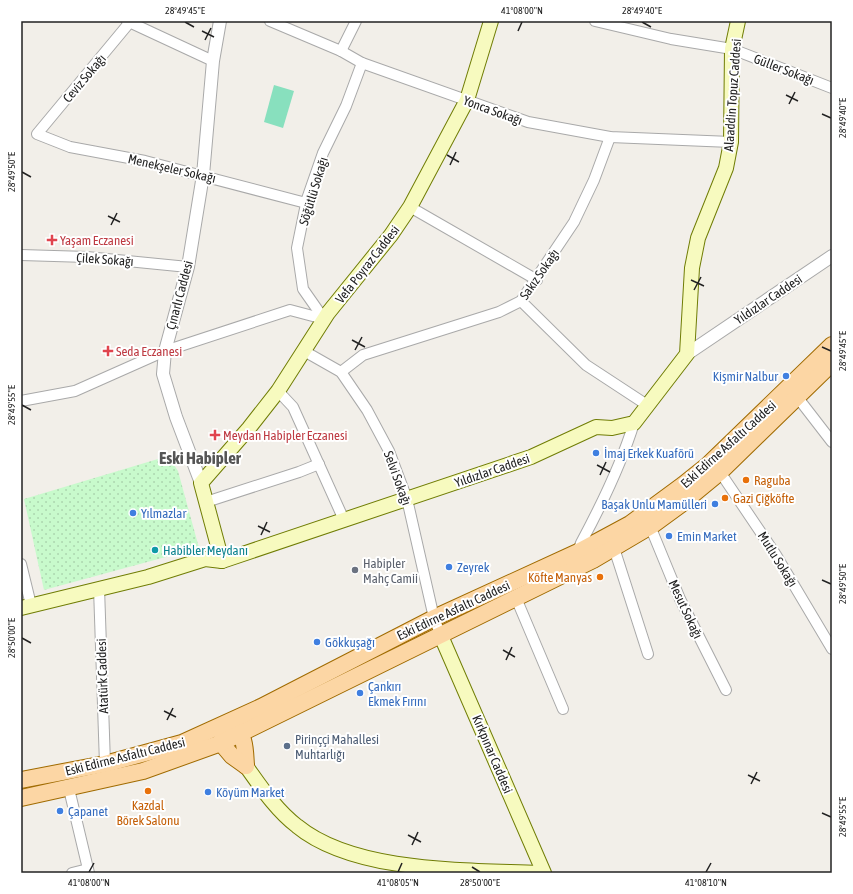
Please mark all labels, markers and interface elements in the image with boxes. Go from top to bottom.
text: 28°49'45"E [165,5,206,16]
text: 41°08'00"N [501,5,543,16]
text: 28°49'40"E [622,5,663,16]
street label: Alaaddin Topuz Caddesi [721,38,744,152]
street label: Ceviz Sokağı [60,51,109,105]
street label: Güller Sokağı [752,51,816,88]
street label: Yonca Sokağı [461,93,525,128]
text: 28°49'40"E [837,97,848,138]
text: 28°49'50"E [6,151,17,192]
street label: Menekşeler Sokağı [126,151,217,186]
street label: Söğütlü Sokağı [296,155,331,227]
street label: Vefa Poyraz Caddesi [332,222,402,306]
place label: Yaşam Eczanesi [60,233,134,248]
marker: Yaşam Eczanesi [47,235,57,245]
street label: Sakız Sokağı [517,246,562,302]
street label: Çilek Sokağı [76,250,134,269]
street label: Çınarlı Caddesi [163,259,196,331]
street label: Yıldızlar Caddesi [732,271,805,328]
text: 28°49'45"E [837,330,848,371]
place label: Seda Eczanesi [116,344,182,359]
marker: Seda Eczanesi [103,346,113,356]
place label: Kişmir Nalbur [713,369,778,384]
marker: Kişmir Nalbur [781,371,791,381]
text: 28°49'55"E [6,384,17,425]
street label: Eski Edirne Asfaltı Caddesi [678,398,779,491]
place label: Meydan Habipler Eczanesi [223,428,348,443]
marker: Meydan Habipler Eczanesi [210,430,220,440]
place label: İmaj Erkek Kuaförü [604,446,694,461]
district label: Eski Habipler [159,448,242,468]
marker: İmaj Erkek Kuaförü [591,448,601,458]
street label: Selvi Sokağı [381,449,414,507]
street label: Yıldızlar Caddesi [453,451,532,490]
place label: Raguba [754,473,791,488]
marker: Raguba [741,475,751,485]
place label: Gazi Çiğköfte [733,491,795,506]
marker: Gazi Çiğköfte [720,493,730,503]
place label: Başak Unlu Mamülleri [601,497,707,512]
marker: Başak Unlu Mamülleri [710,499,720,509]
place label: Yılmazlar [141,506,186,521]
marker: Yılmazlar [128,508,138,518]
place label: Emin Market [677,529,737,544]
street label: Mutlu Sokağı [755,529,800,590]
marker: Emin Market [664,531,674,541]
place label: Habibler Meydanı [163,543,248,558]
marker: Habibler Meydanı [150,545,160,555]
place label: Habipler Mahç Camii [363,556,418,586]
place label: Zeyrek [457,560,490,575]
marker: Zeyrek [444,562,454,572]
text: 28°49'50"E [837,563,848,604]
marker: Habipler Mahç Camii [350,565,360,575]
place label: Köfte Manyas [528,570,592,585]
marker: Köfte Manyas [595,572,605,582]
street label: Eski Edirne Asfaltı Caddesi [394,578,512,643]
street label: Mesut Sokağı [665,578,706,641]
text: 28°50'00"E [6,617,17,658]
place label: Gökkuşağı [325,635,375,650]
marker: Gökkuşağı [312,637,322,647]
street label: Atatürk Caddesi [94,638,111,714]
place label: Çankırı Ekmek Fırını [368,679,426,709]
marker: Çankırı Ekmek Fırını [355,688,365,698]
street label: Kırkpınar Caddesi [469,713,516,796]
place label: Pirinççi Mahallesi Muhtarlığı [295,732,379,762]
street label: Eski Edirne Asfaltı Caddesi [64,734,187,779]
marker: Pirinççi Mahallesi Muhtarlığı [282,741,292,751]
place label: Köyüm Market [216,785,285,800]
marker: Kazdal Börek Salonu [143,786,153,796]
marker: Köyüm Market [203,787,213,797]
text: 28°49'55"E [837,796,848,837]
place label: Kazdal Börek Salonu [116,798,180,828]
place label: Çapanet [68,804,108,819]
marker: Çapanet [55,806,65,816]
text: 41°08'00"N [68,877,110,888]
text: 41°08'05"N [377,877,419,888]
text: 28°50'00"E [460,877,501,888]
text: 41°08'10"N [685,877,727,888]

